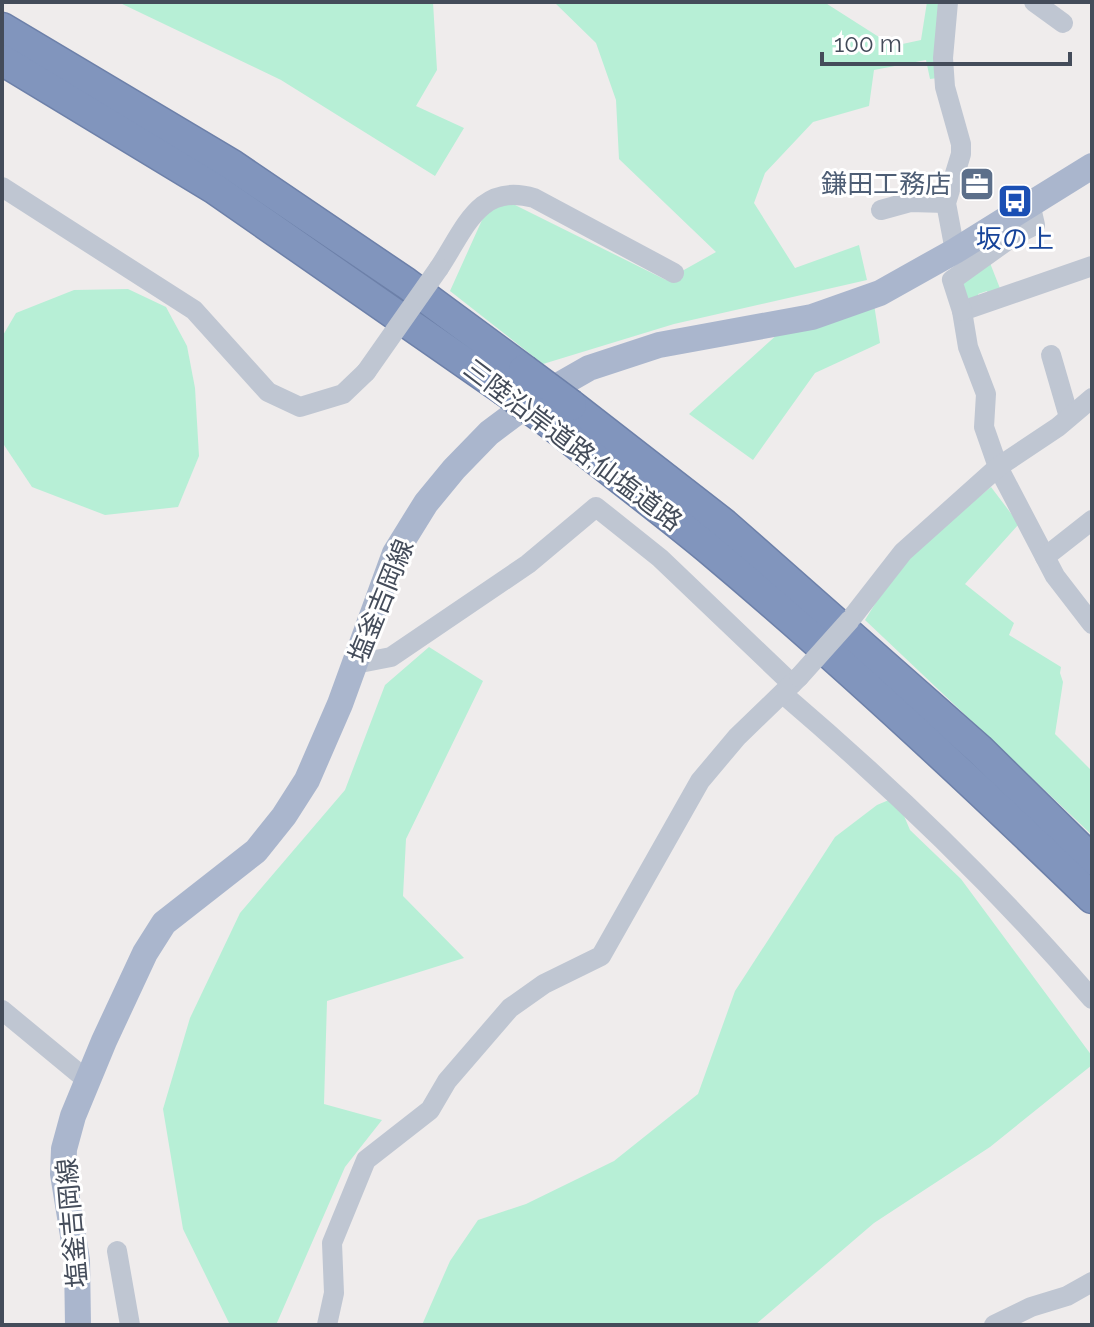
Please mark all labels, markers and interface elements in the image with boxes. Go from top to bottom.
scale bar [822,16,1070,66]
text: 100 m [834,29,902,58]
office icon: 鎌田工務店 [958,165,996,203]
place label: 鎌田工務店 [821,169,951,199]
bus stop icon: 坂の上 [996,182,1034,220]
place label: 坂の上 [976,224,1054,254]
street label: 三陸沿岸道路;仙塩道路 [458,353,688,537]
street label: 塩釜吉岡線 [343,535,419,667]
street label: 塩釜吉岡線 [51,1157,93,1289]

